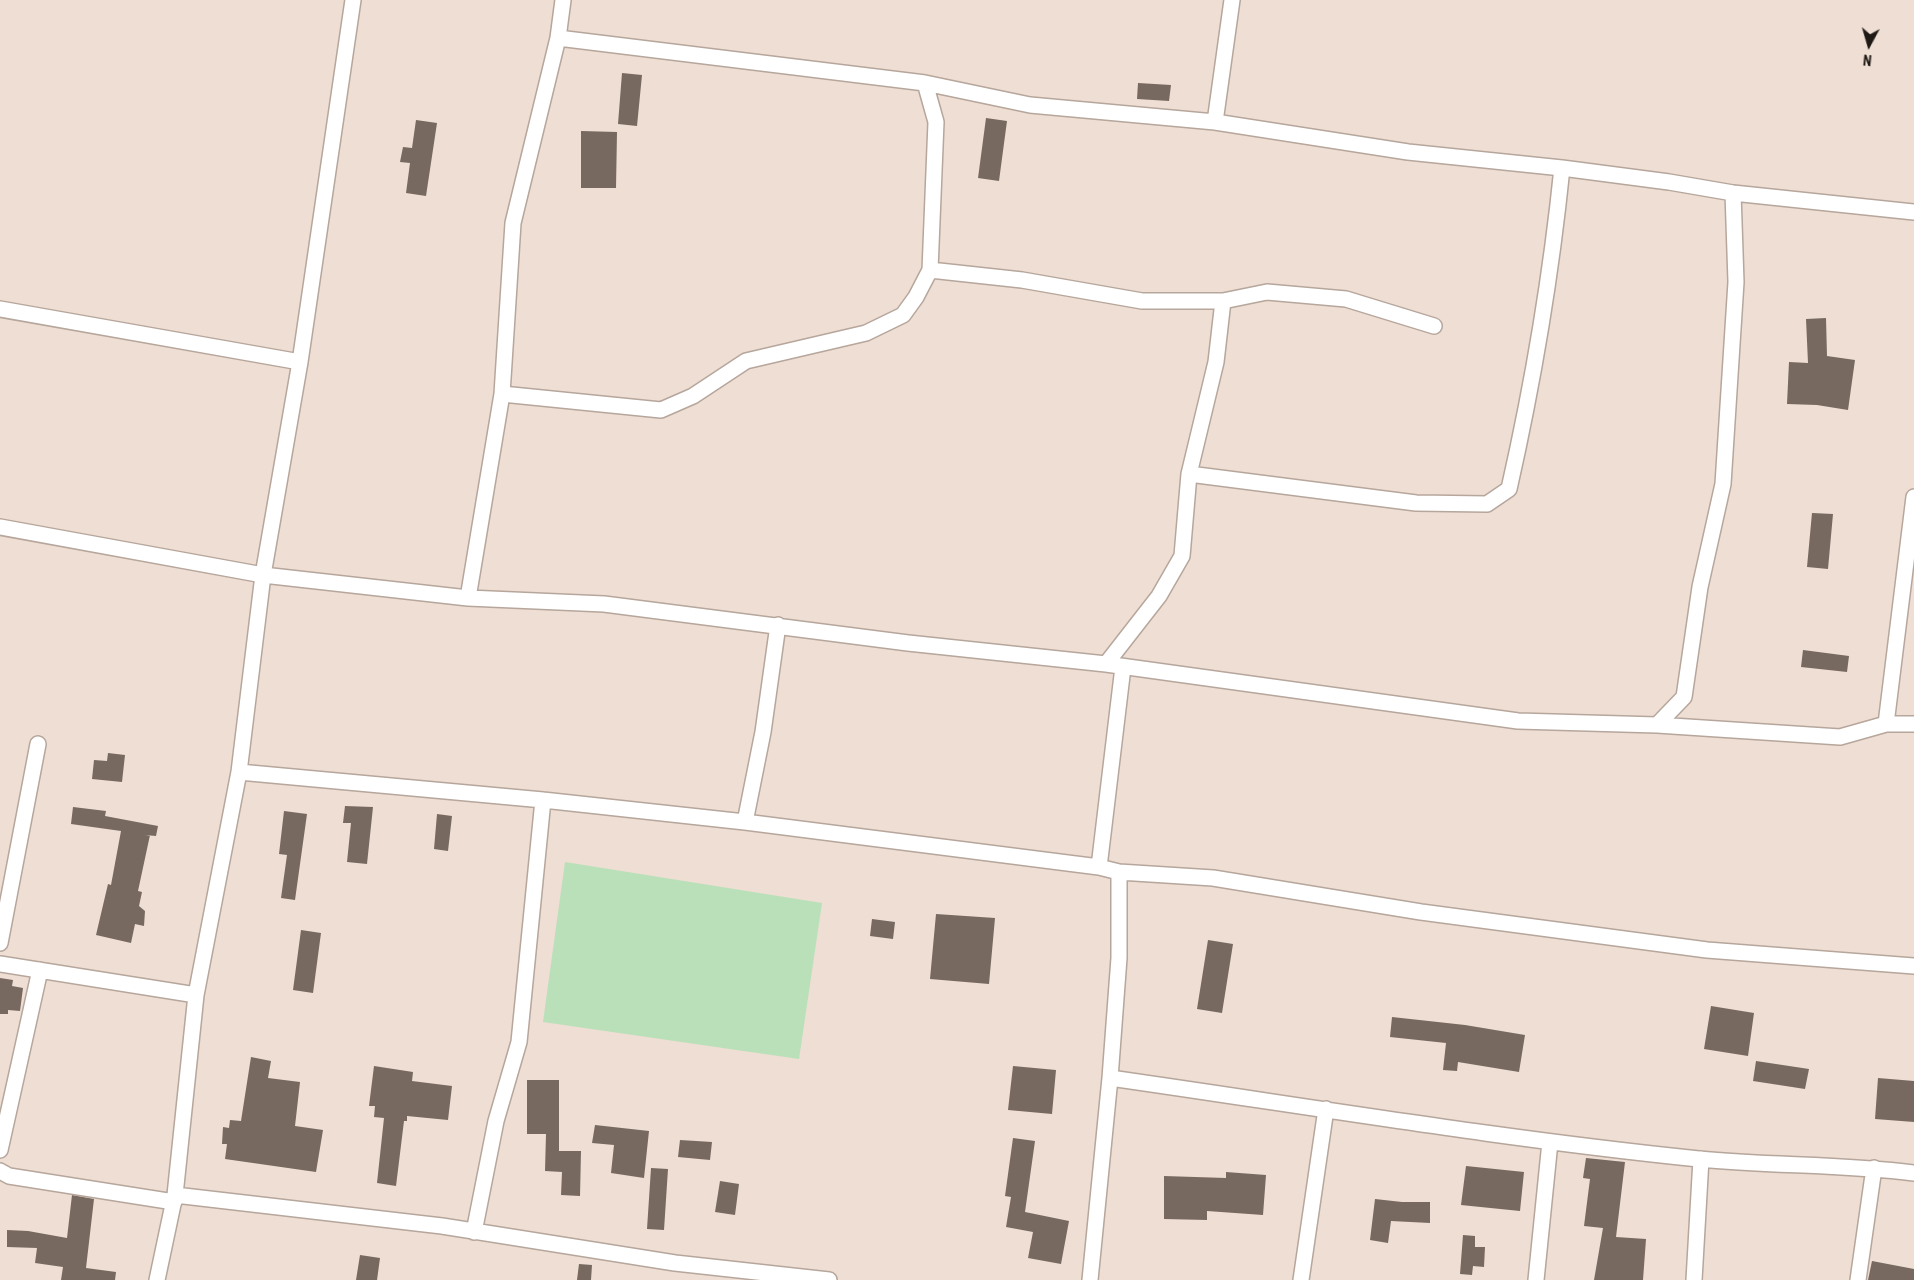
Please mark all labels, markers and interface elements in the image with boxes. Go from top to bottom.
north arrow [1844,20,1894,70]
text: N [1862,52,1873,68]

